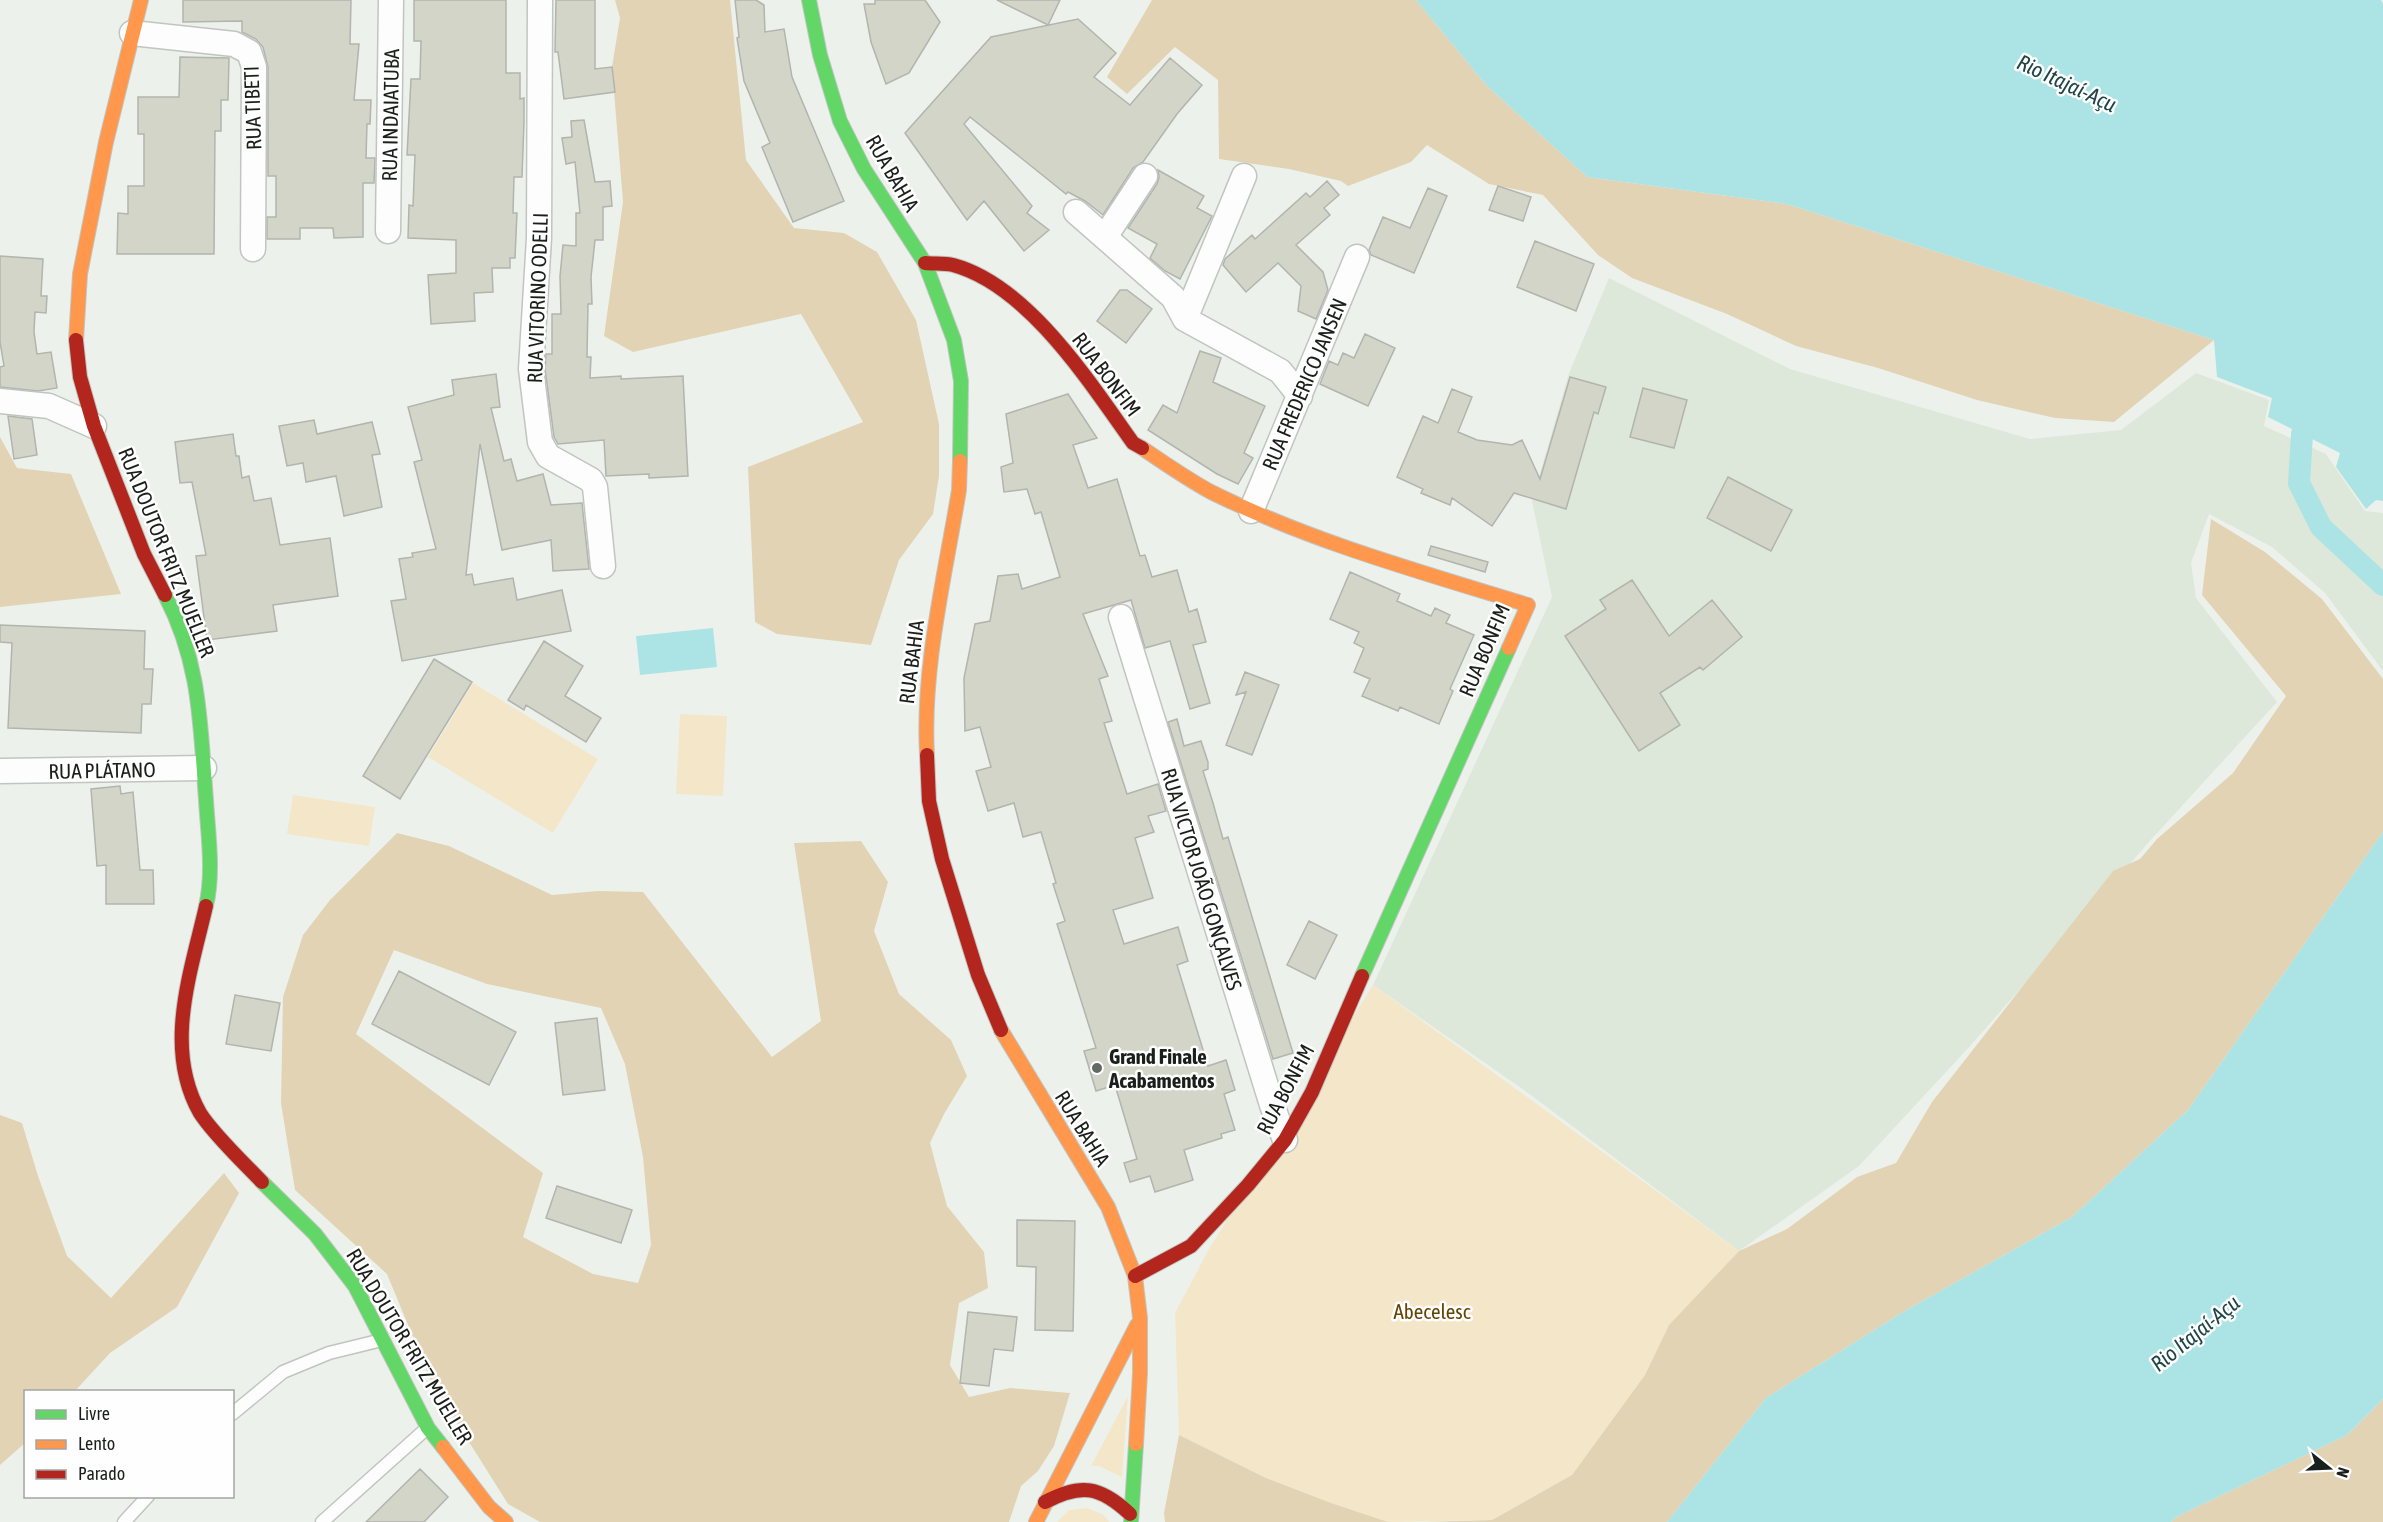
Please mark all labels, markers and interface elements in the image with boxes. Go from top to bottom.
street label: RUA INDAIATUBA [377,48,403,181]
water label: Rio Itajaí-Açu [2013,49,2121,117]
street label: RUA TIBETI [239,66,265,150]
street label: RUA BAHIA [862,131,925,216]
street label: RUA VITORINO ODELLI [522,212,552,384]
street label: RUA FREDERICO JANSEN [1257,295,1351,473]
street label: RUA BONFIM [1068,327,1146,421]
street label: RUA DOUTOR FRITZ MUELLER [114,444,220,661]
street label: RUA BONFIM [1454,600,1514,700]
street label: RUA BAHIA [894,618,928,705]
street label: RUA PLÁTANO [48,757,156,783]
street label: RUA VICTOR JOÃO GONÇALVES [1157,765,1247,993]
street label: RUA BONFIM [1251,1040,1319,1138]
place label: Grand Finale Acabamentos [1108,1044,1215,1092]
marker: Grand Finale Acabamentos [1090,1061,1104,1075]
street label: RUA BAHIA [1051,1086,1116,1171]
street label: RUA DOUTOR FRITZ MUELLER [342,1244,478,1449]
water label: Rio Itajaí-Açu [2145,1289,2245,1377]
park label: Abecelesc [1393,1299,1471,1323]
legend [24,1390,234,1498]
text: Livre [78,1403,110,1424]
text: Lento [78,1433,115,1454]
north arrow [2299,1438,2359,1498]
text: Parado [78,1463,125,1484]
text: N [2333,1465,2353,1480]

